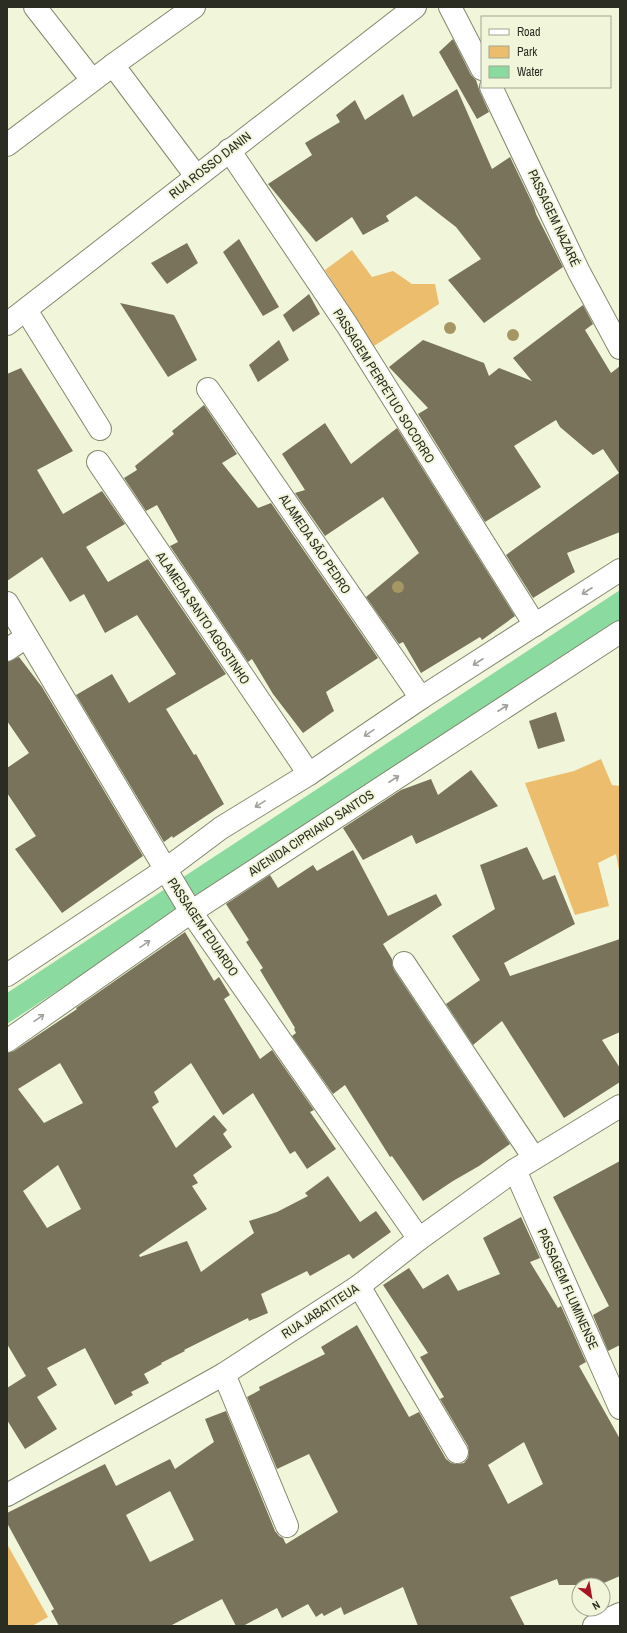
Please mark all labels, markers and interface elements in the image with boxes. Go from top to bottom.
legend [481,16,611,88]
text: Road [517,24,541,40]
text: Park [517,44,537,60]
text: Water [517,64,544,80]
street label: RUA ROSSO DANIN [166,128,254,202]
street label: PASSAGEM NAZARÉ [524,167,584,269]
street label: PASSAGEM PERPÉTUO SOCORRO [329,306,439,466]
street label: ALAMEDA SÃO PEDRO [275,490,355,597]
street label: ALAMEDA SANTO AGOSTINHO [152,548,254,688]
one-way arrow [581,588,593,596]
one-way arrow [473,658,484,666]
one-way arrow [497,704,508,712]
one-way arrow [364,729,375,737]
one-way arrow [388,775,399,783]
street label: AVENIDA CIPRIANO SANTOS [244,786,377,881]
one-way arrow [255,800,266,808]
street label: PASSAGEM EDUARDO [164,874,242,980]
one-way arrow [140,940,151,948]
one-way arrow [33,1014,44,1022]
street label: PASSAGEM FLUMINENSE [534,1226,602,1352]
street label: RUA JABATITEUA [278,1279,363,1342]
north arrow [571,1577,611,1617]
text: N [590,1598,603,1613]

